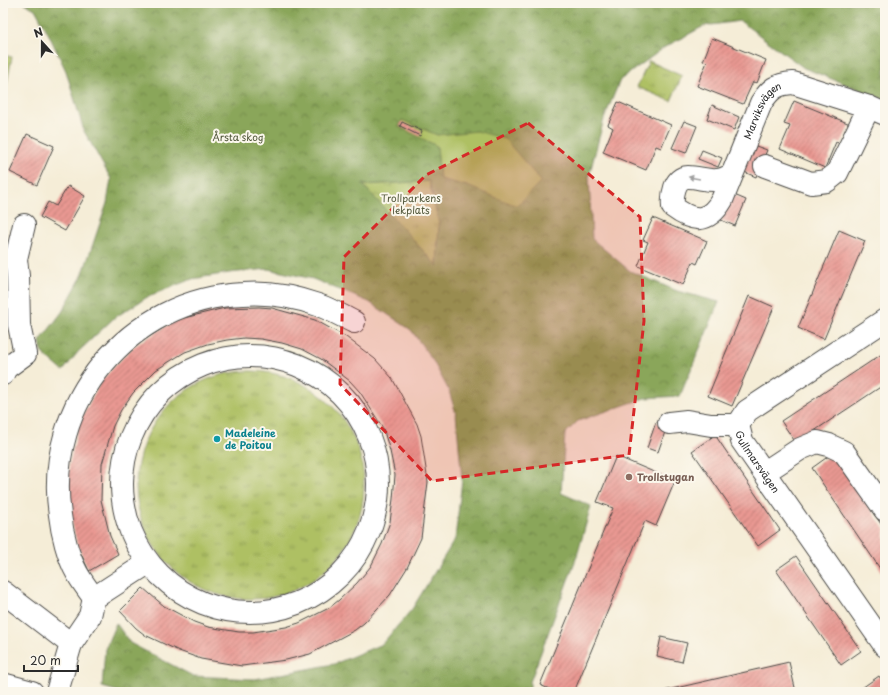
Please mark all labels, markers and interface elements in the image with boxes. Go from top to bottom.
north arrow [22,22,62,62]
text: N [31,23,46,42]
street label: Marviksvägen [739,78,783,141]
park label: Årsta skog [212,129,264,144]
one-way arrow [687,175,700,181]
park label: Trollparkens lekplats [381,190,441,217]
place label: Madeleine de Poitou [225,425,276,452]
street label: Gullmarsvägen [733,429,784,496]
marker: Madeleine de Poitou [212,434,222,444]
place label: Trollstugan [637,469,694,484]
marker: Trollstugan [624,472,634,482]
scale bar [24,647,78,673]
text: 20 m [30,651,61,669]

